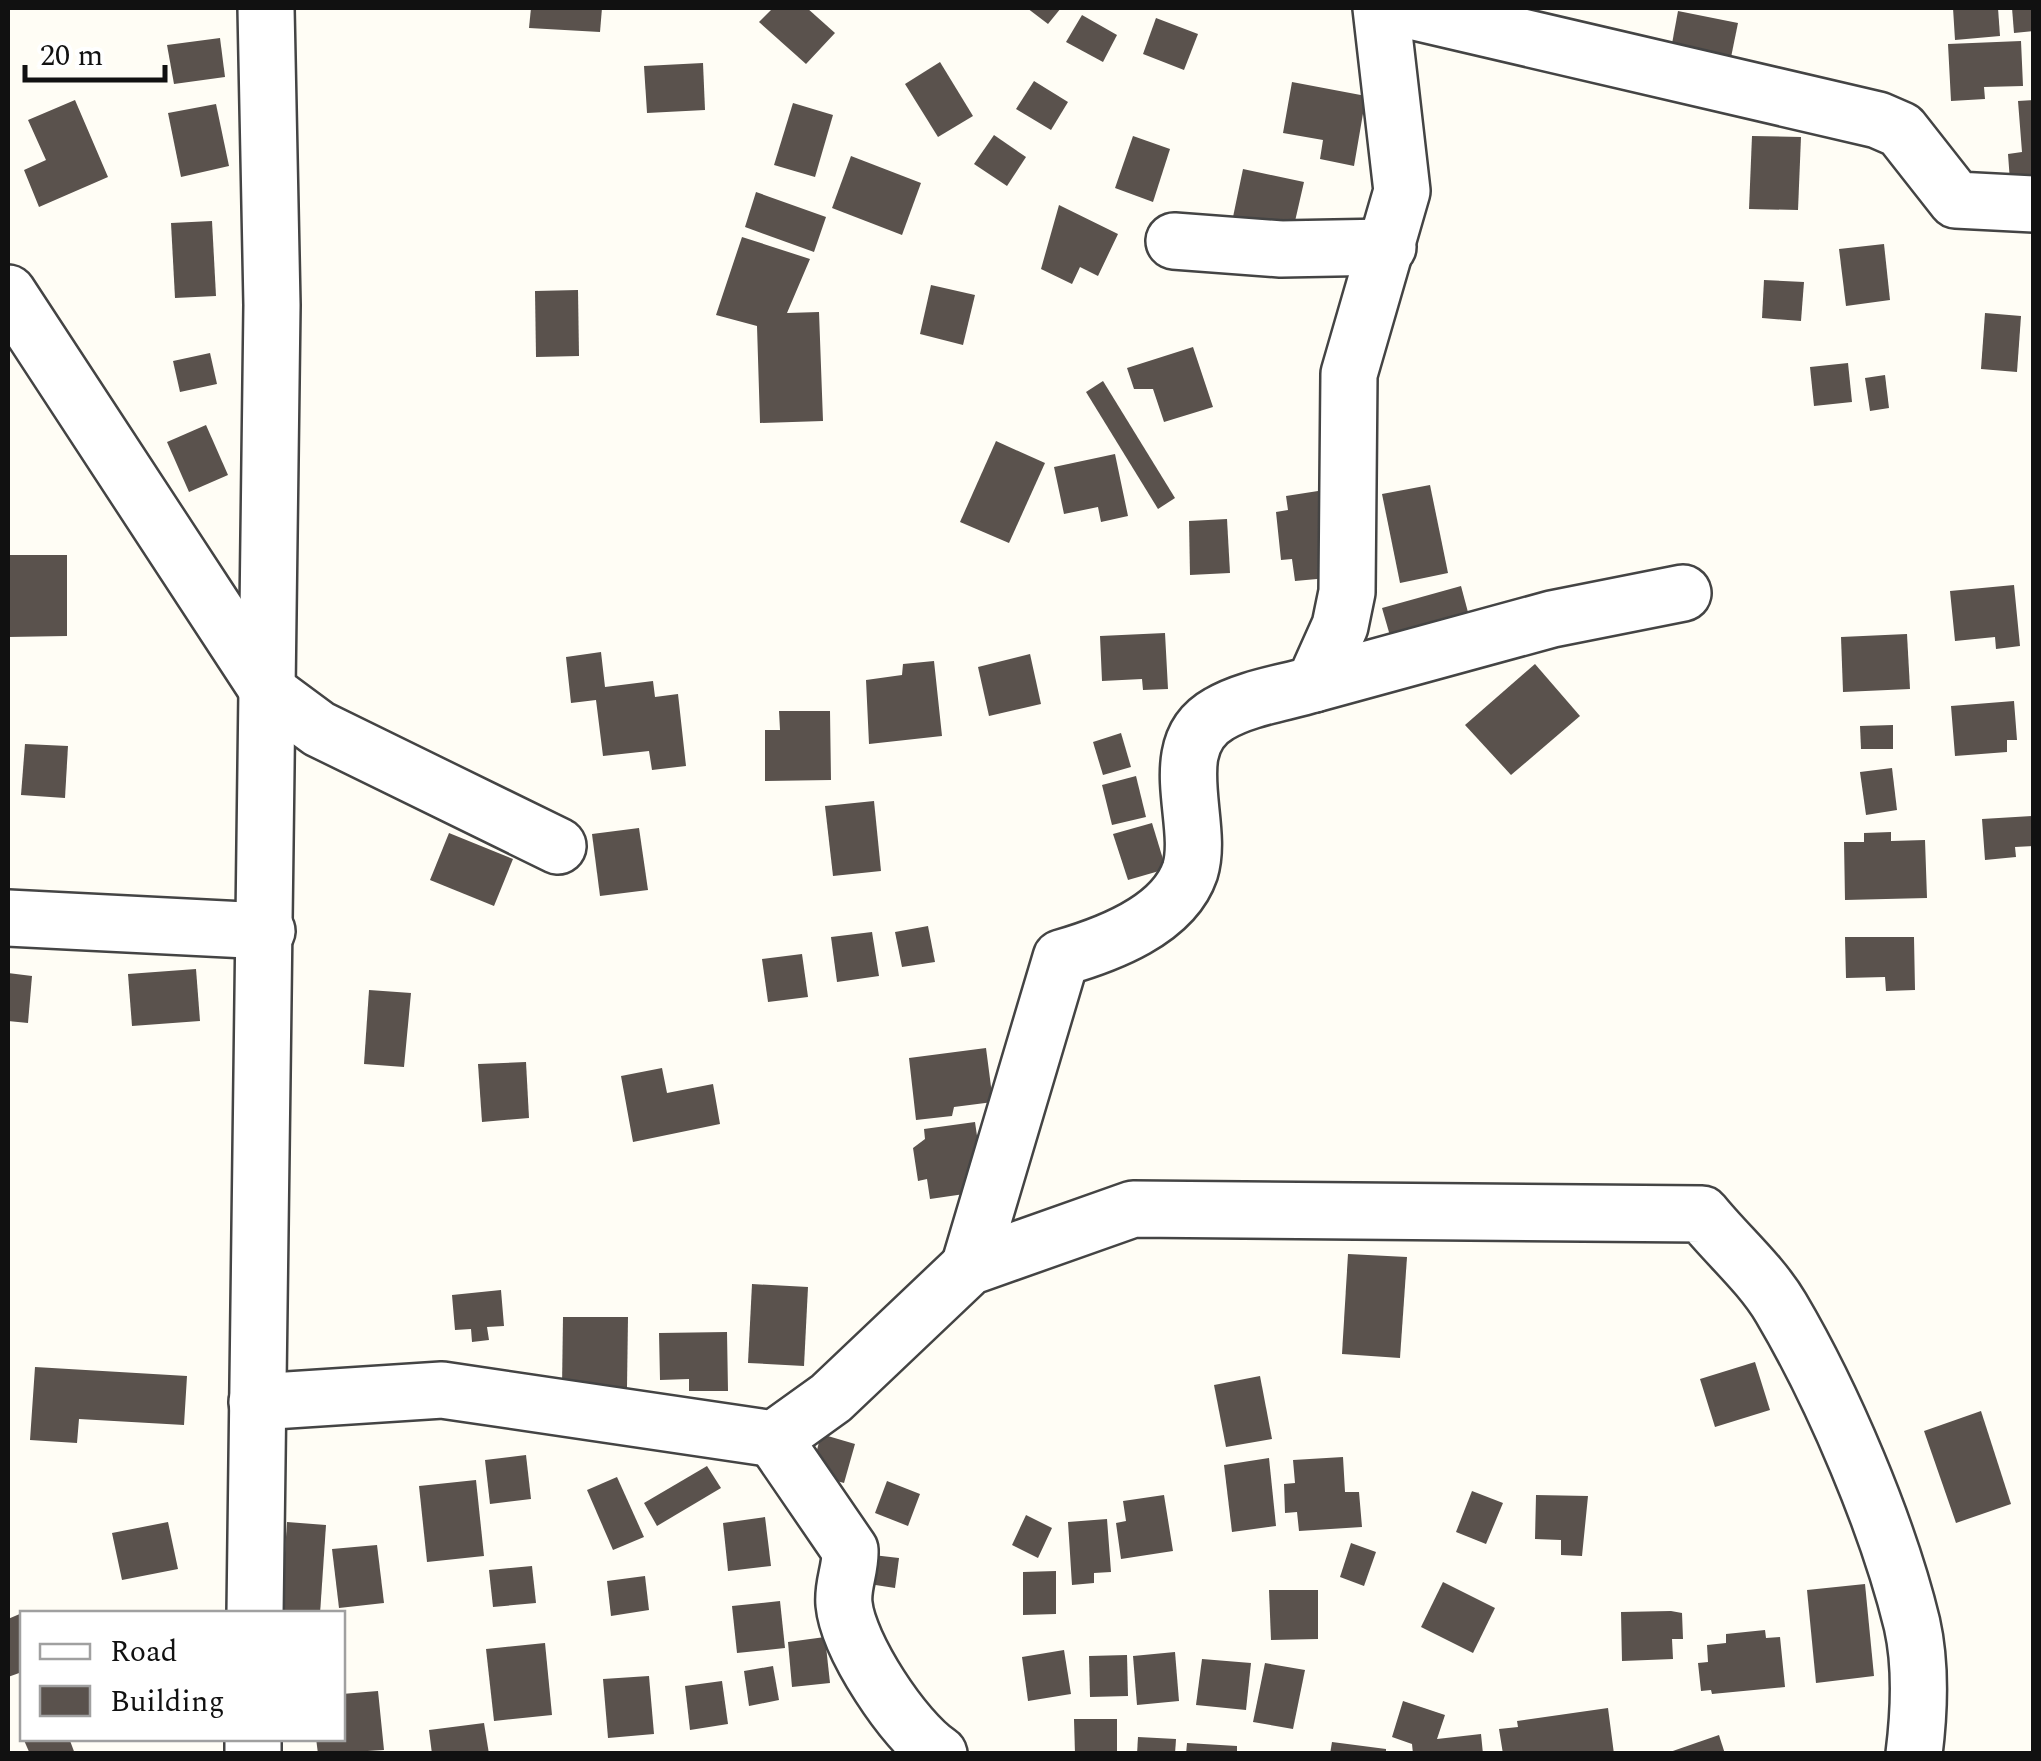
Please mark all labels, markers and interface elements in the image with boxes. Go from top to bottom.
scale bar [25,20,165,82]
text: 20 m [40,33,103,79]
legend [20,1611,345,1741]
text: Road [110,1629,178,1675]
text: Building [110,1679,225,1725]

